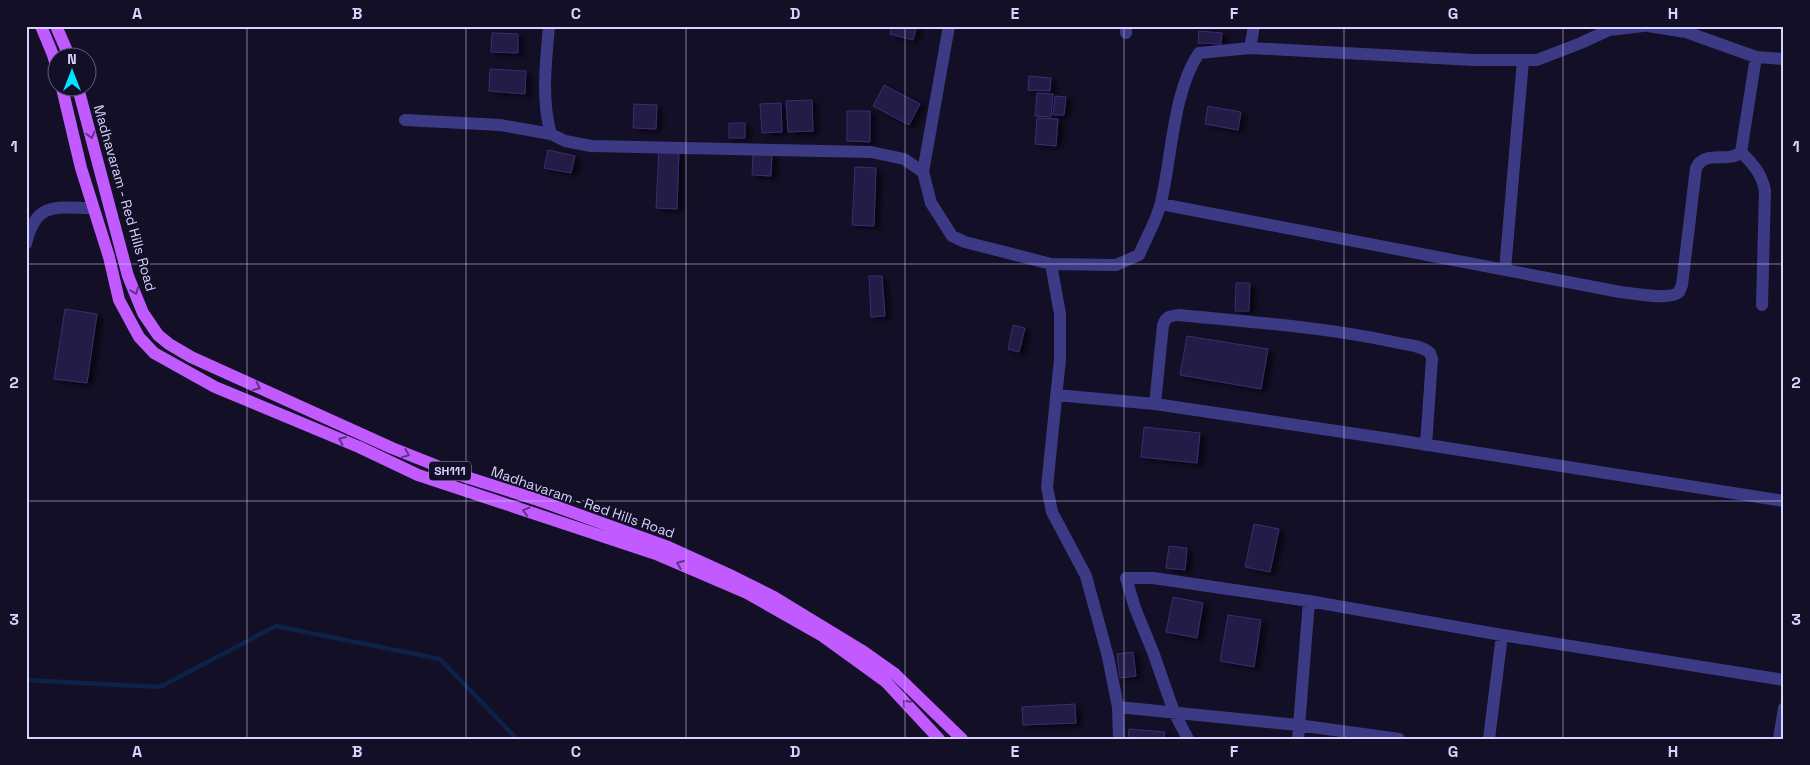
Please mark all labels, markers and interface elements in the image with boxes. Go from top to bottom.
text: A [132,3,142,24]
text: B [352,3,362,24]
text: C [571,3,581,24]
text: D [790,3,800,24]
text: E [1011,3,1020,24]
text: F [1230,3,1239,24]
text: G [1448,3,1458,24]
text: H [1668,3,1678,24]
north arrow [48,48,98,98]
text: N [67,50,77,68]
street label: Madhavaram - Red Hills Road [90,103,160,293]
one-way arrow [85,130,96,139]
text: 1 [10,136,18,157]
text: 1 [1792,136,1800,157]
one-way arrow [128,286,139,295]
text: 2 [9,372,19,393]
text: 2 [1791,372,1801,393]
one-way arrow [252,381,261,392]
one-way arrow [338,436,347,446]
one-way arrow [401,448,409,458]
road number: SH111 [429,462,471,481]
street label: Madhavaram - Red Hills Road [489,462,677,542]
one-way arrow [522,507,531,517]
one-way arrow [676,559,685,570]
text: 3 [9,609,19,630]
text: 3 [1791,609,1801,630]
one-way arrow [903,700,912,709]
text: A [132,741,142,762]
text: B [352,741,362,762]
text: C [571,741,581,762]
text: D [790,741,800,762]
text: E [1011,741,1020,762]
text: F [1230,741,1239,762]
text: G [1448,741,1458,762]
text: H [1668,741,1678,762]

